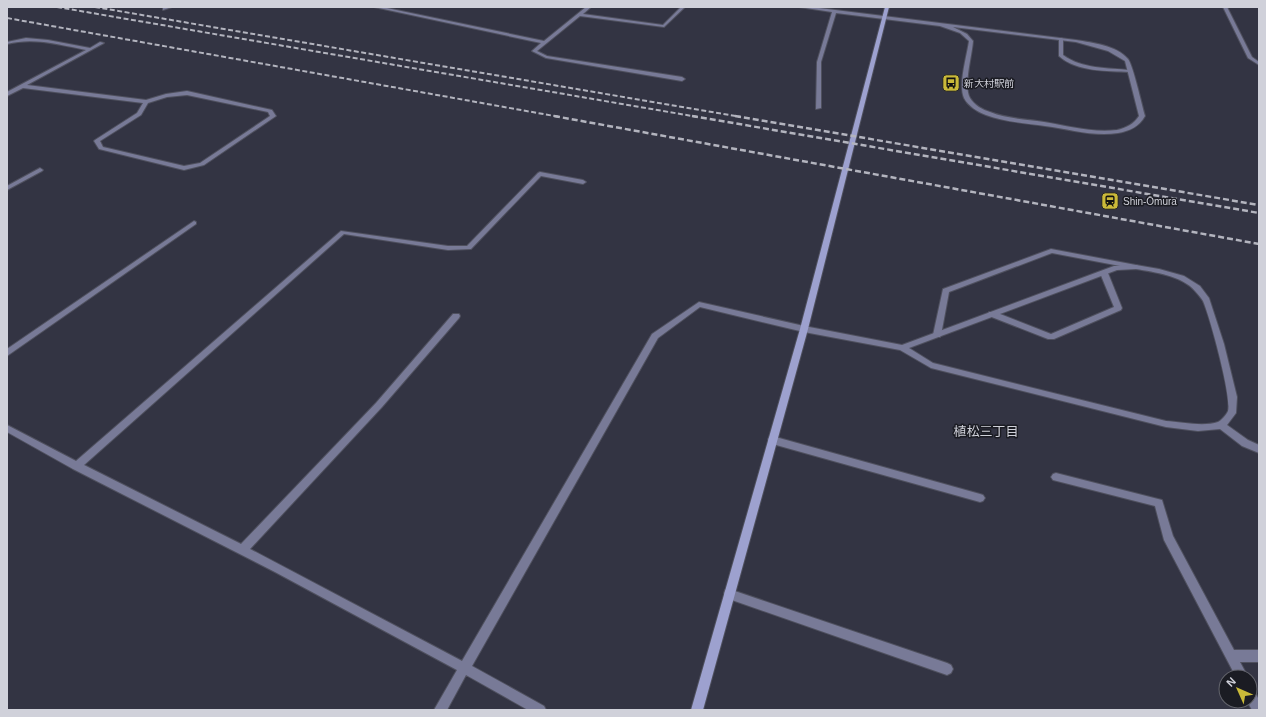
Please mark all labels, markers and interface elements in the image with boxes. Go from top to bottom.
bus stop icon: 新大村駅前 [941,73,961,93]
place label: 新大村駅前 [964,78,1014,89]
station icon: Shin-Ōmura [1100,191,1120,211]
place label: Shin-Ōmura [1123,196,1177,207]
district label: 植松三丁目 [953,424,1019,439]
north arrow [1218,669,1258,709]
text: N [1224,675,1238,689]

